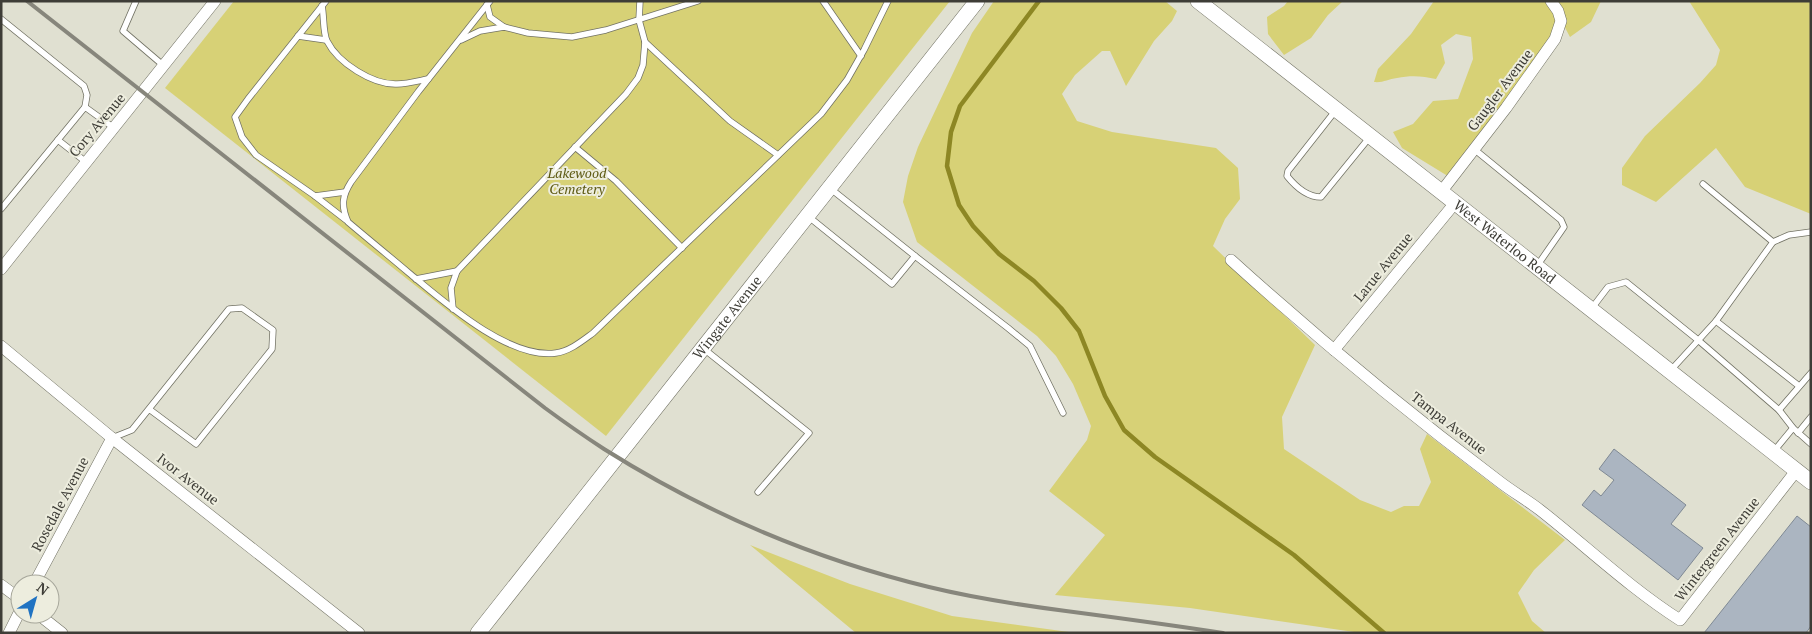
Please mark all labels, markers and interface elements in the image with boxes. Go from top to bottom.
street label: Gaugler Avenue [1463,45,1537,134]
street label: Cory Avenue [64,89,129,161]
park label: Lakewood Cemetery [546,163,607,198]
street label: West Waterloo Road [1450,195,1560,288]
street label: Larue Avenue [1349,228,1416,305]
street label: Wingate Avenue [688,272,766,363]
street label: Tampa Avenue [1407,387,1491,458]
street label: Ivor Avenue [153,448,223,509]
street label: Rosedale Avenue [27,453,92,554]
street label: Wintergreen Avenue [1670,493,1763,605]
north arrow [10,574,60,624]
text: N [33,577,53,599]

